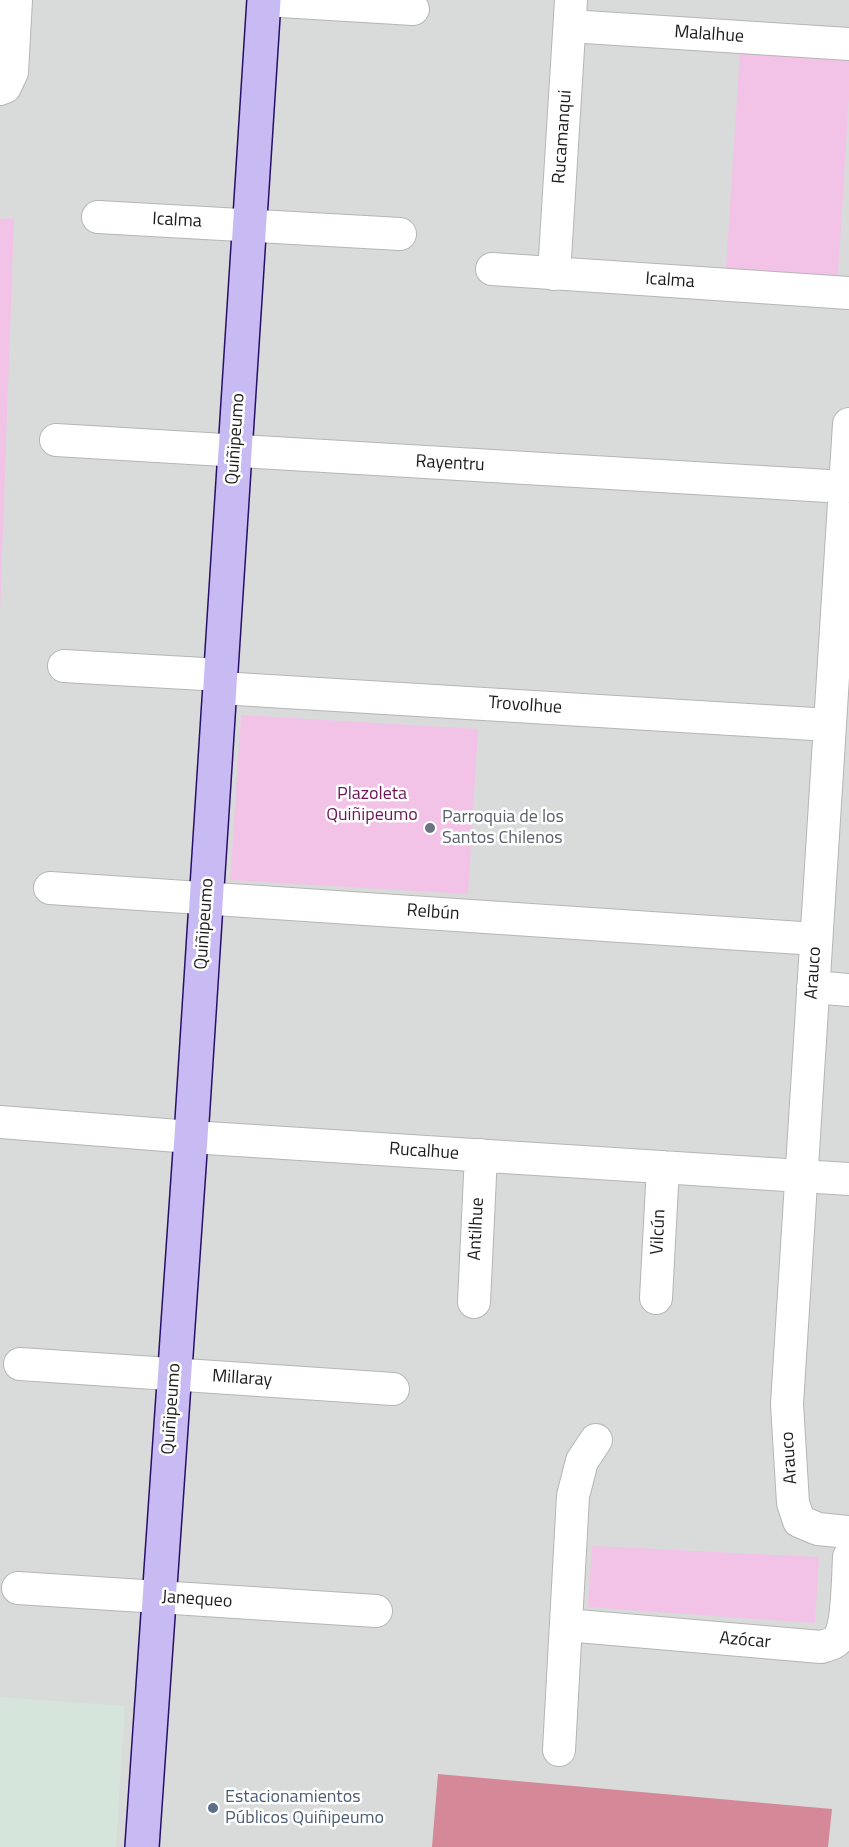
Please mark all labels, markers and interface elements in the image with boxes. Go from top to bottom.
street label: Malalhue [673,22,745,48]
street label: Rucamanqui [549,89,577,185]
street label: Icalma [152,209,202,233]
street label: Icalma [645,269,695,293]
street label: Quiñipeumo [222,393,250,485]
street label: Rayentru [415,451,485,477]
street label: Trovolhue [487,693,563,719]
park label: Plazoleta Quiñipeumo [326,784,418,826]
place label: Parroquia de los Santos Chilenos [442,807,564,850]
marker: Parroquia de los Santos Chilenos [423,821,437,835]
street label: Quiñipeumo [191,878,219,970]
street label: Relbún [406,900,460,926]
street label: Arauco [801,946,827,1000]
street label: Rucalhue [388,1139,460,1165]
street label: Antilhue [465,1197,489,1261]
street label: Vilcún [647,1209,671,1255]
street label: Quiñipeumo [158,1363,186,1455]
street label: Millaray [211,1366,273,1392]
street label: Arauco [777,1431,803,1485]
street label: Janequeo [161,1587,233,1613]
street label: Azócar [718,1628,772,1654]
place label: Estacionamientos Públicos Quiñipeumo [225,1787,384,1830]
marker: Estacionamientos Públicos Quiñipeumo [206,1801,220,1815]

